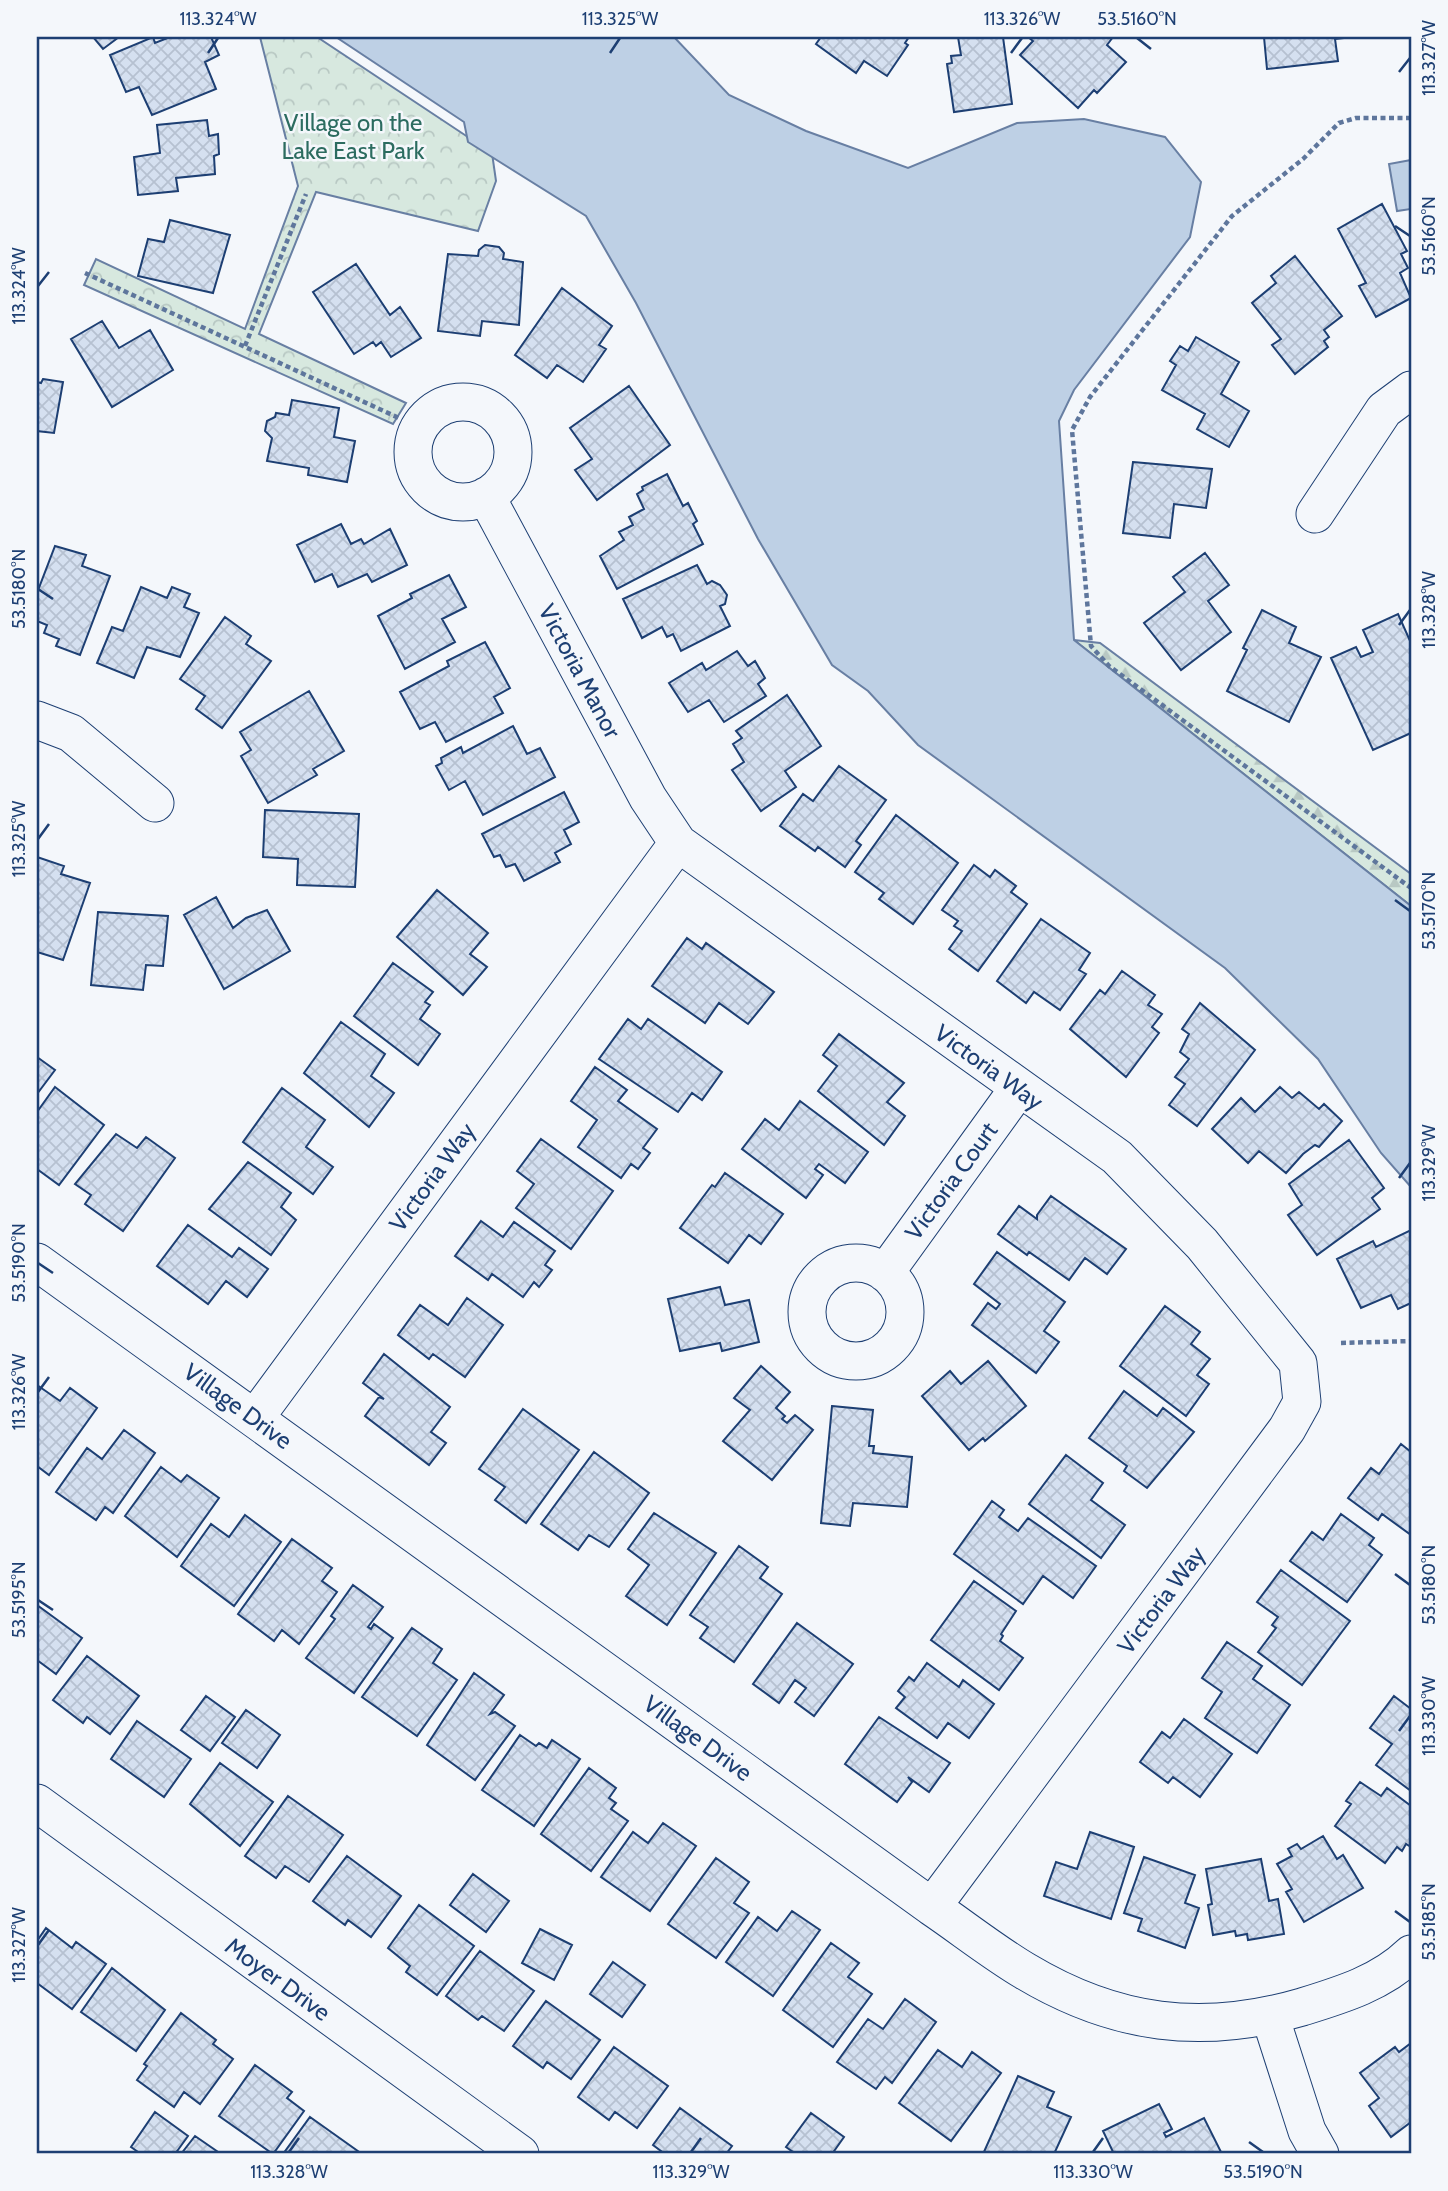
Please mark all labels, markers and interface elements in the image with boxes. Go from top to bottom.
text: 113.324°W [180,8,256,30]
text: 113.325°W [582,8,658,30]
text: 113.326°W [984,8,1060,30]
text: 53.5160°N [1097,8,1177,30]
text: 113.327°W [1418,20,1440,96]
park label: Village on the Lake East Park [282,108,425,165]
text: 53.5160°N [1418,196,1440,276]
text: 113.324°W [8,248,30,324]
text: 53.5180°N [8,549,30,629]
text: 113.328°W [1418,571,1440,649]
street label: Victoria Manor [533,599,628,743]
text: 113.325°W [8,801,30,877]
text: 53.5170°N [1418,872,1440,950]
street label: Victoria Way [929,1018,1049,1116]
street label: Victoria Way [383,1117,481,1237]
street label: Victoria Court [899,1117,1003,1245]
text: 113.329°W [1418,1125,1440,1201]
text: 53.5190°N [8,1223,30,1303]
text: 113.326°W [8,1354,30,1430]
street label: Village Drive [178,1357,298,1455]
street label: Victoria Way [1111,1540,1211,1660]
text: 53.5180°N [1418,1545,1440,1625]
text: 53.5195°N [8,1562,30,1638]
text: 113.330°W [1418,1676,1440,1756]
street label: Village Drive [638,1689,758,1787]
text: 53.5185°N [1418,1883,1440,1961]
text: 113.327°W [8,1907,30,1983]
street label: Moyer Drive [220,1931,336,2027]
text: 113.328°W [250,2161,328,2183]
text: 113.329°W [653,2161,729,2183]
text: 113.330°W [1053,2161,1133,2183]
text: 53.5190°N [1223,2161,1303,2183]

